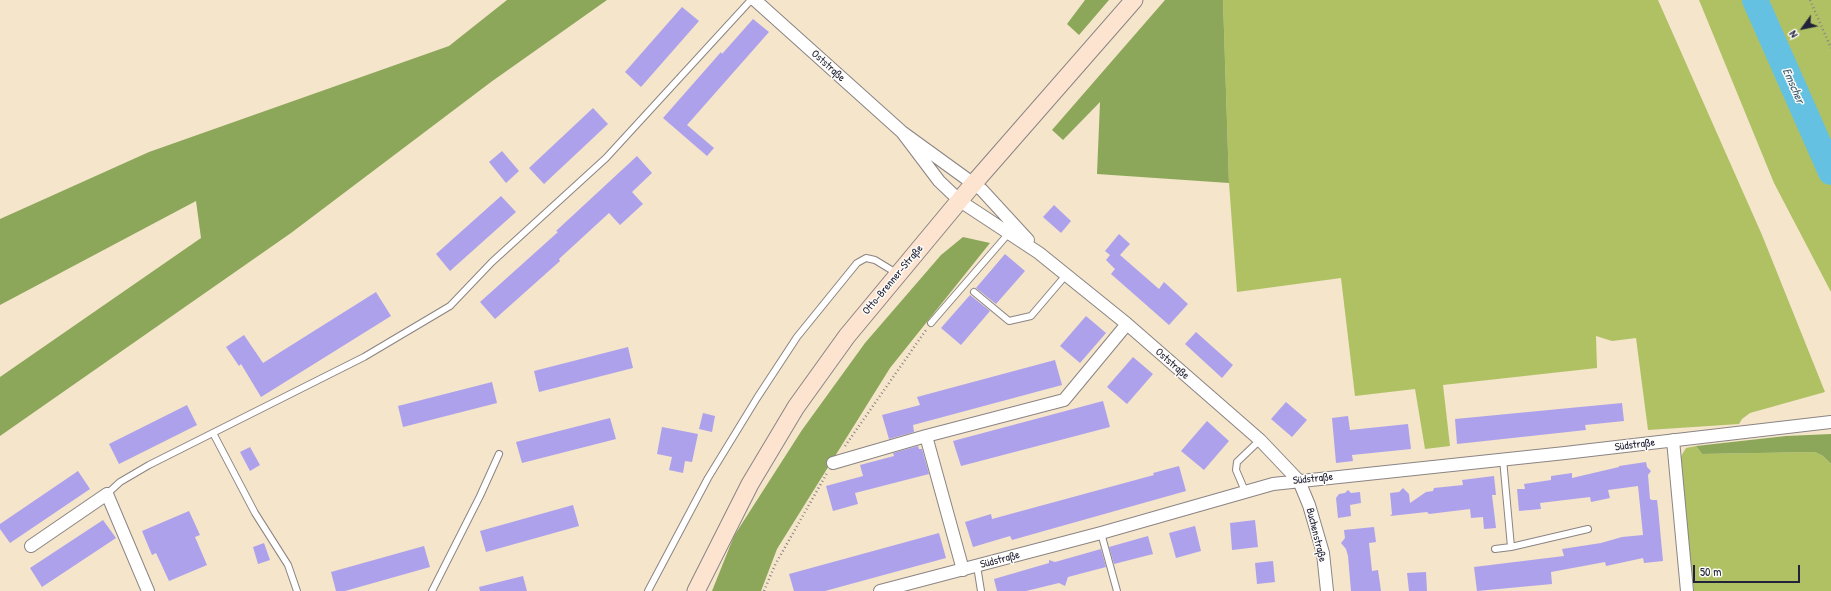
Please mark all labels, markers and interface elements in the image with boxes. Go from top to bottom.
north arrow [1783,8,1823,48]
text: N [1785,28,1800,41]
street label: Oststraße [808,47,848,85]
water label: Emscher [1779,66,1807,106]
street label: Otto-Brenner-Straße [860,242,926,318]
street label: Oststraße [1152,346,1192,382]
street label: Südstraße [1614,436,1656,454]
street label: Südstraße [1292,470,1334,488]
street label: Buchenstraße [1303,507,1329,563]
street label: Südstraße [979,548,1021,572]
scale bar [1695,557,1802,583]
text: 50 m [1700,563,1721,580]

